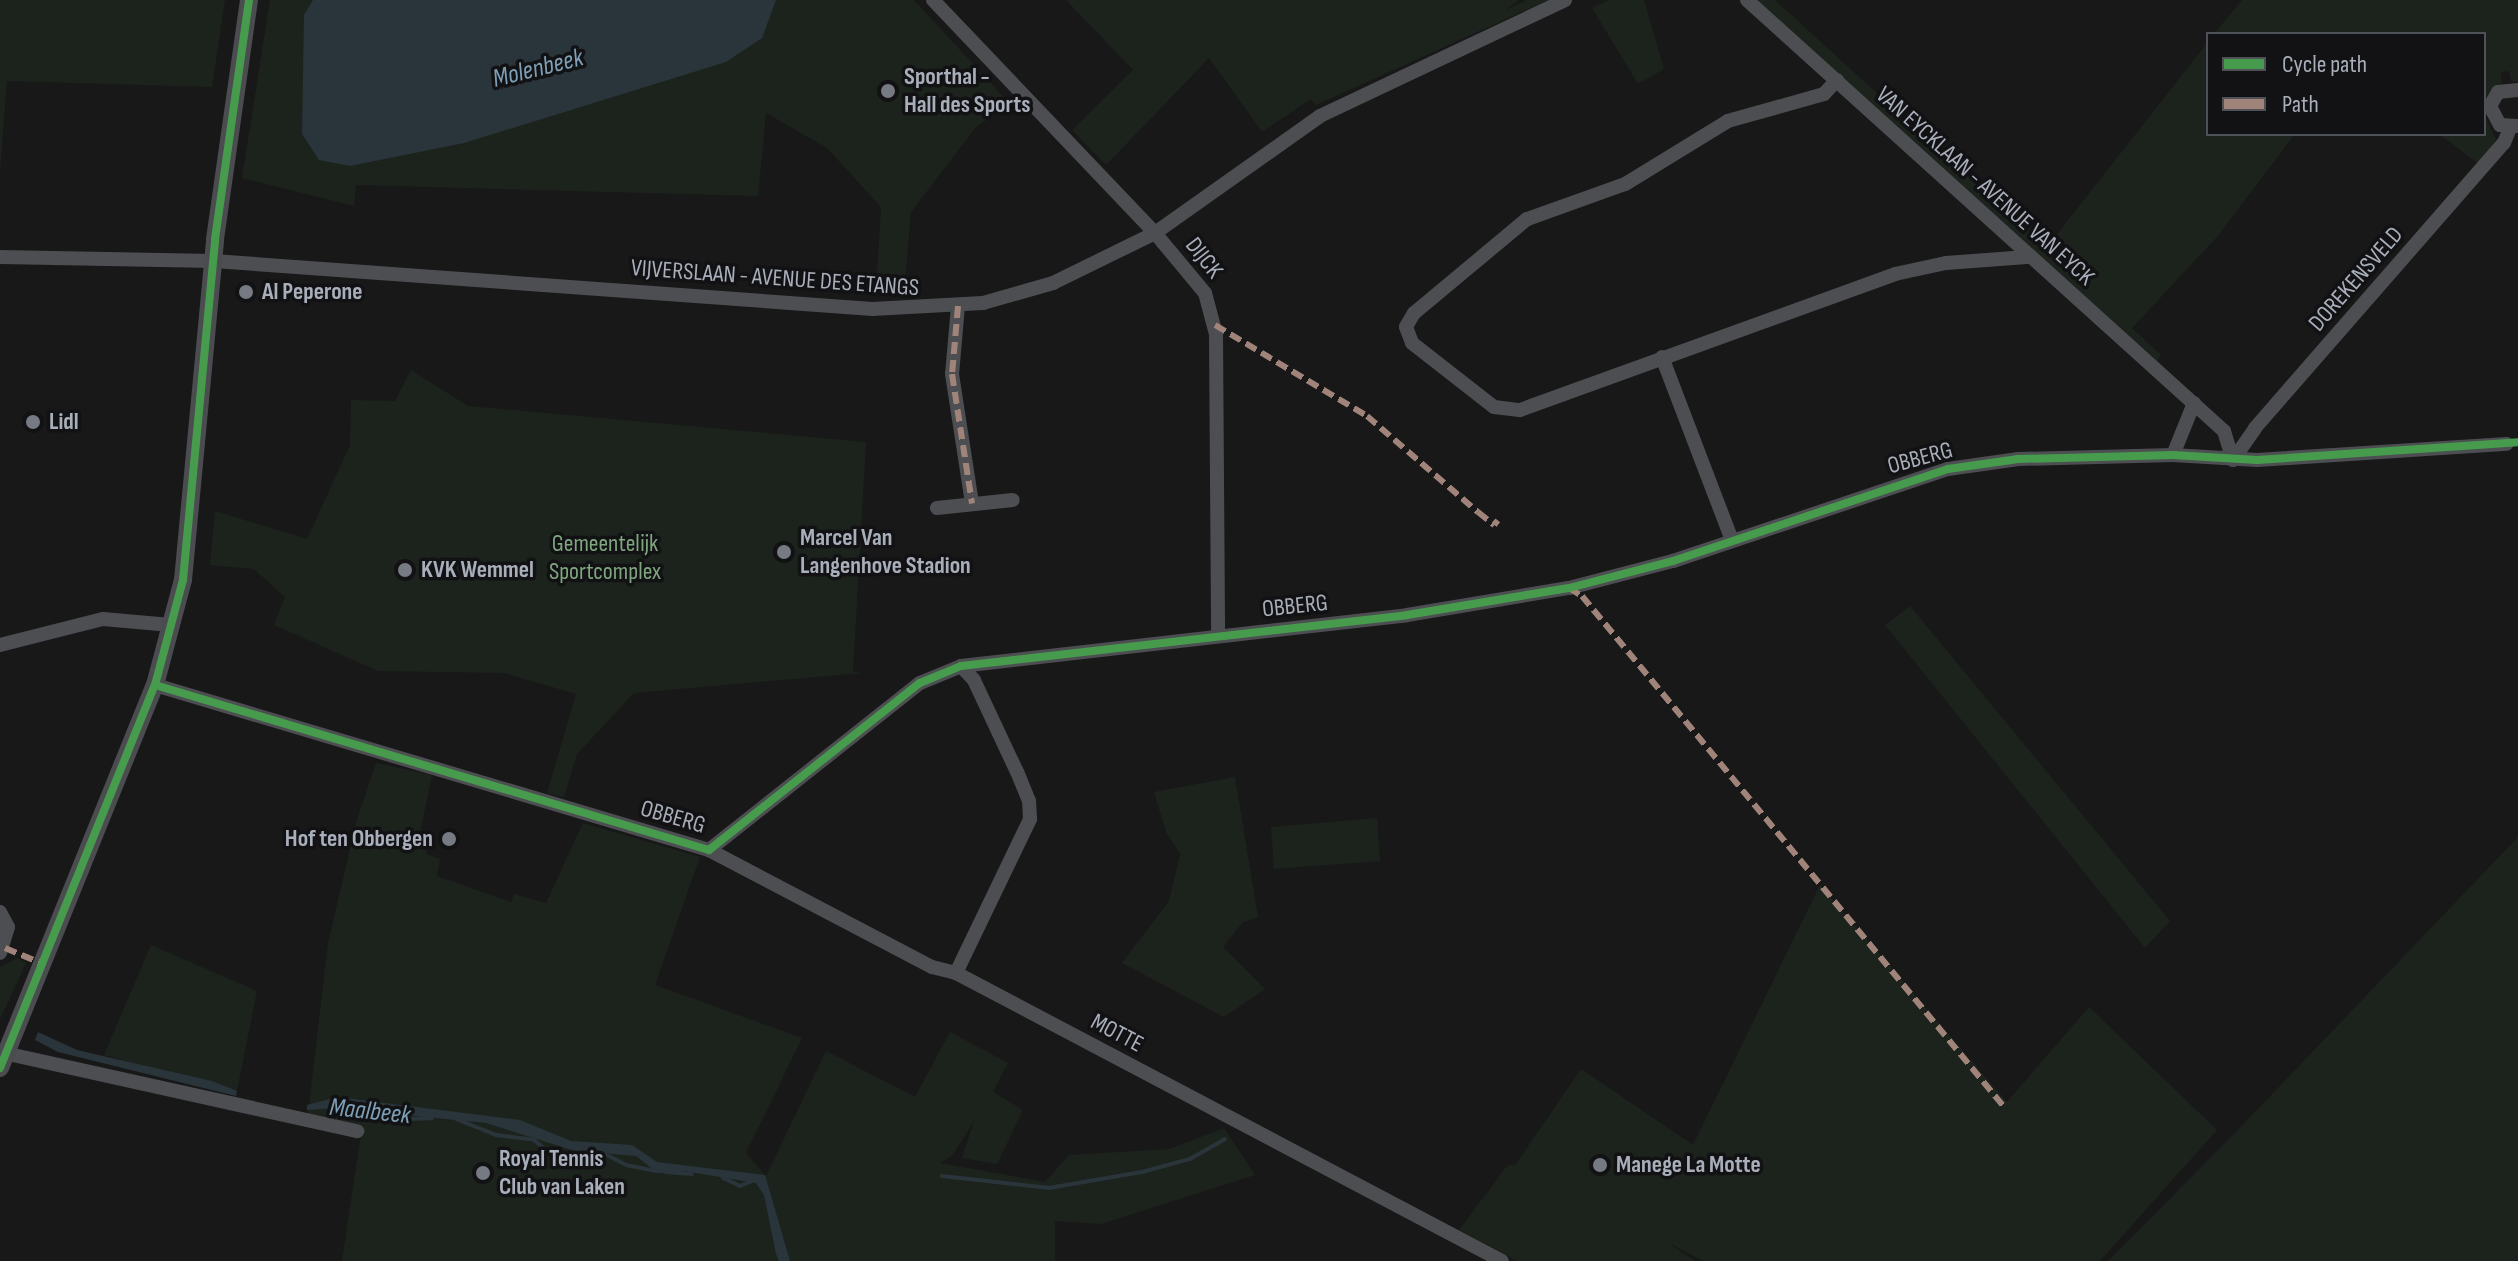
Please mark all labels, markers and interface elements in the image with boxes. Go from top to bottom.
legend [2206,32,2486,136]
water label: Molenbeek [490,43,586,95]
text: Cycle path [2282,50,2367,79]
place label: Sporthal - Hall des Sports [904,63,1030,119]
street label: VAN EYCKLAAN - AVENUE VAN EYCK [1870,80,2100,292]
marker: Sporthal - Hall des Sports [879,82,897,100]
text: Path [2282,90,2319,119]
street label: DOREKENSVELD [2303,221,2409,337]
street label: DIJCK [1179,232,1229,284]
street label: VIJVERSLAAN - AVENUE DES ETANGS [630,254,920,302]
place label: Al Peperone [262,278,363,306]
marker: Al Peperone [237,283,255,301]
place label: Lidl [49,408,79,436]
marker: Lidl [24,413,42,431]
street label: OBBERG [1884,436,1956,480]
place label: Marcel Van Langenhove Stadion [800,524,971,580]
park label: Gemeentelijk Sportcomplex [549,530,661,586]
marker: Marcel Van Langenhove Stadion [775,543,793,561]
place label: KVK Wemmel [421,556,534,584]
marker: KVK Wemmel [396,561,414,579]
street label: OBBERG [1261,588,1329,624]
street label: OBBERG [637,794,709,840]
place label: Hof ten Obbergen [285,825,433,853]
marker: Hof ten Obbergen [440,830,458,848]
street label: MOTTE [1086,1007,1148,1059]
water label: Maalbeek [328,1092,412,1132]
place label: Royal Tennis Club van Laken [499,1145,625,1201]
place label: Manege La Motte [1616,1151,1761,1179]
marker: Manege La Motte [1591,1156,1609,1174]
marker: Royal Tennis Club van Laken [474,1164,492,1182]

